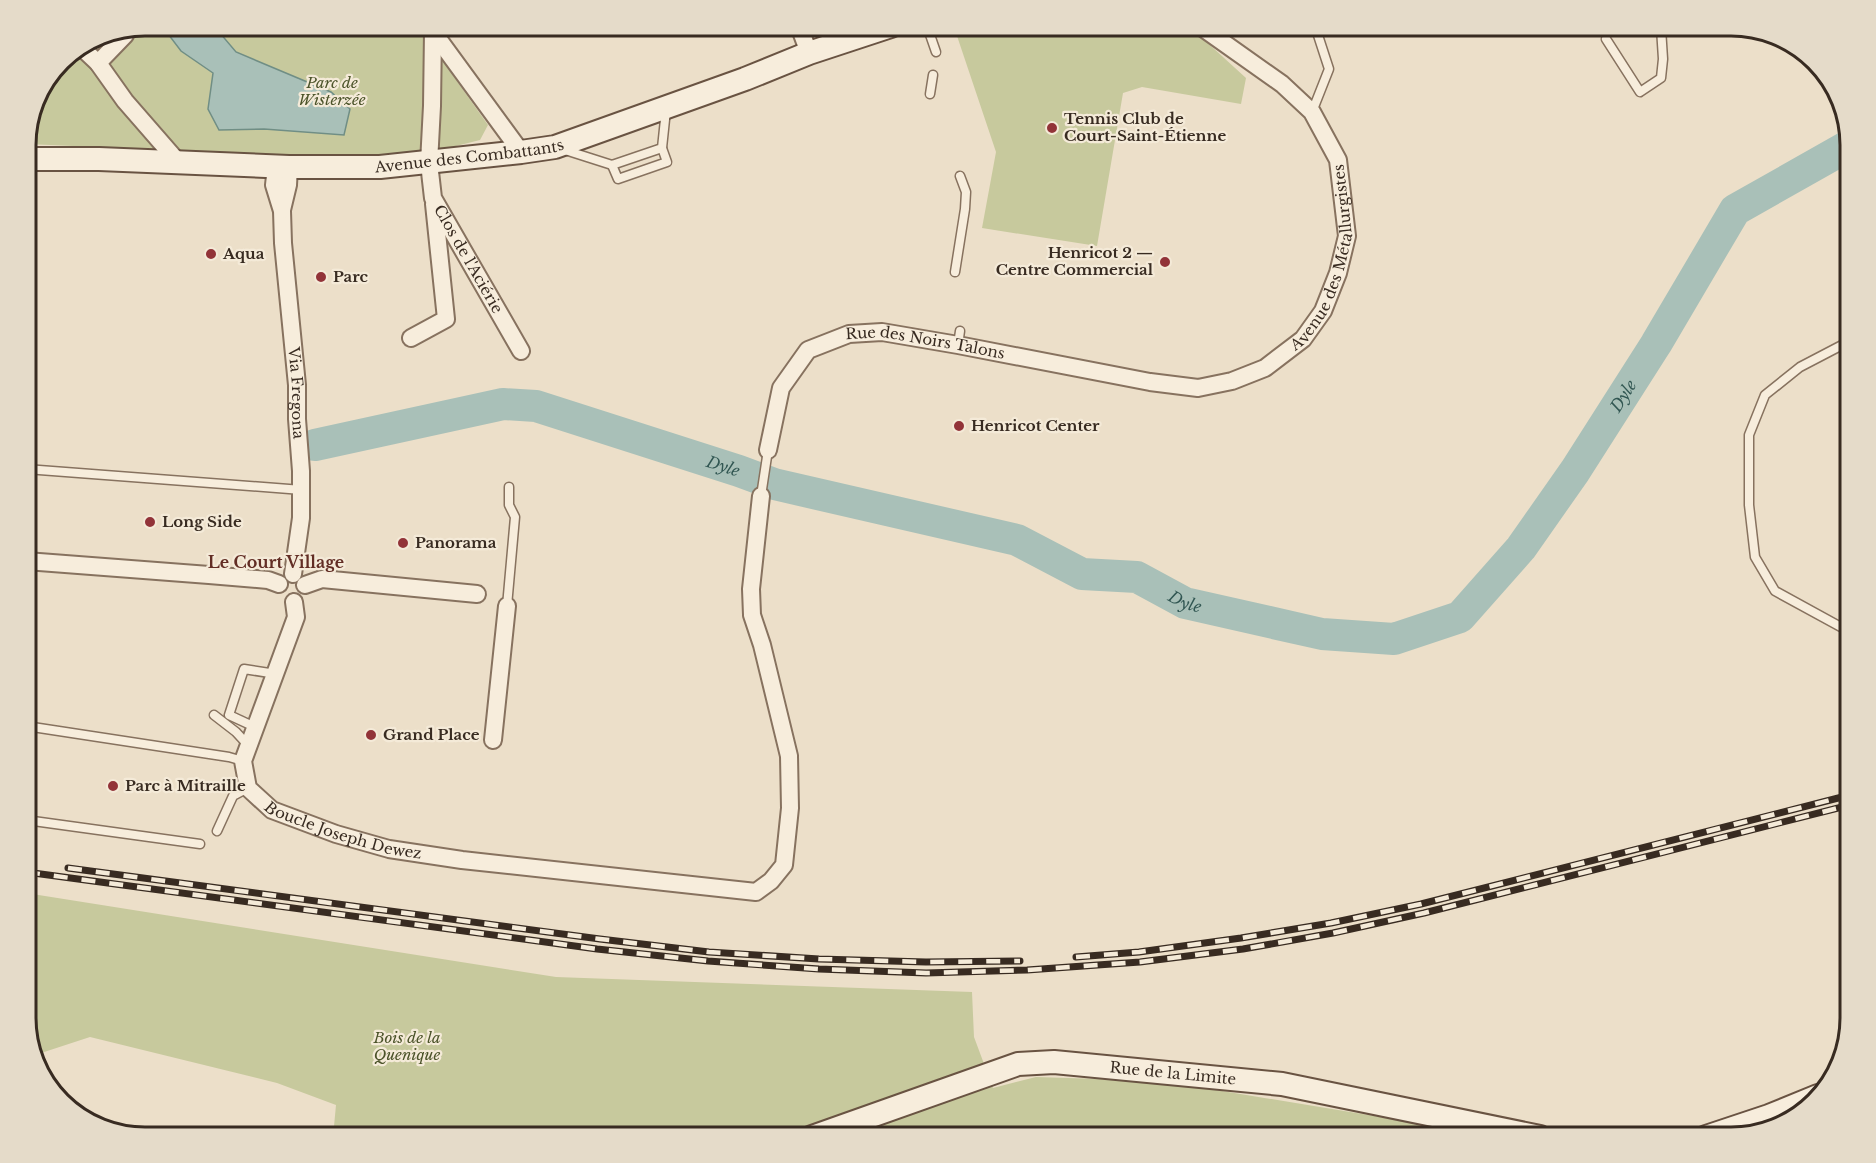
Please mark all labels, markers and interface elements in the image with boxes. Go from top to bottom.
park label: Parc de Wisterzée [298,73,366,109]
place label: Tennis Club de Court-Saint-Étienne [1064,109,1226,145]
marker: Tennis Club de Court-Saint-Étienne [1045,121,1059,135]
street label: Avenue des Combattants [373,135,566,177]
street label: Avenue des Métallurgistes [1285,163,1357,355]
street label: Clos de l'Aciérie [430,201,507,317]
place label: Henricot 2 — Centre Commercial [996,243,1154,279]
place label: Aqua [222,244,265,263]
marker: Aqua [204,247,218,261]
marker: Henricot 2 — Centre Commercial [1158,255,1172,269]
place label: Parc [333,267,369,286]
marker: Parc [314,270,328,284]
street label: Rue des Noirs Talons [845,322,1007,363]
street label: Via Fregona [284,345,309,440]
water label: Dyle [1605,375,1641,416]
place label: Henricot Center [971,416,1100,435]
marker: Henricot Center [952,419,966,433]
water label: Dyle [703,451,743,481]
place label: Long Side [162,512,242,531]
marker: Long Side [143,515,157,529]
place label: Panorama [415,533,497,552]
marker: Panorama [396,536,410,550]
district label: Le Court Village [208,552,344,572]
water label: Dyle [1164,585,1204,617]
place label: Grand Place [383,725,480,744]
marker: Grand Place [364,728,378,742]
place label: Parc à Mitraille [125,776,246,795]
marker: Parc à Mitraille [106,779,120,793]
street label: Boucle Joseph Dewez [260,797,423,863]
park label: Bois de la Quenique [373,1028,440,1064]
street label: Rue de la Limite [1109,1057,1237,1089]

